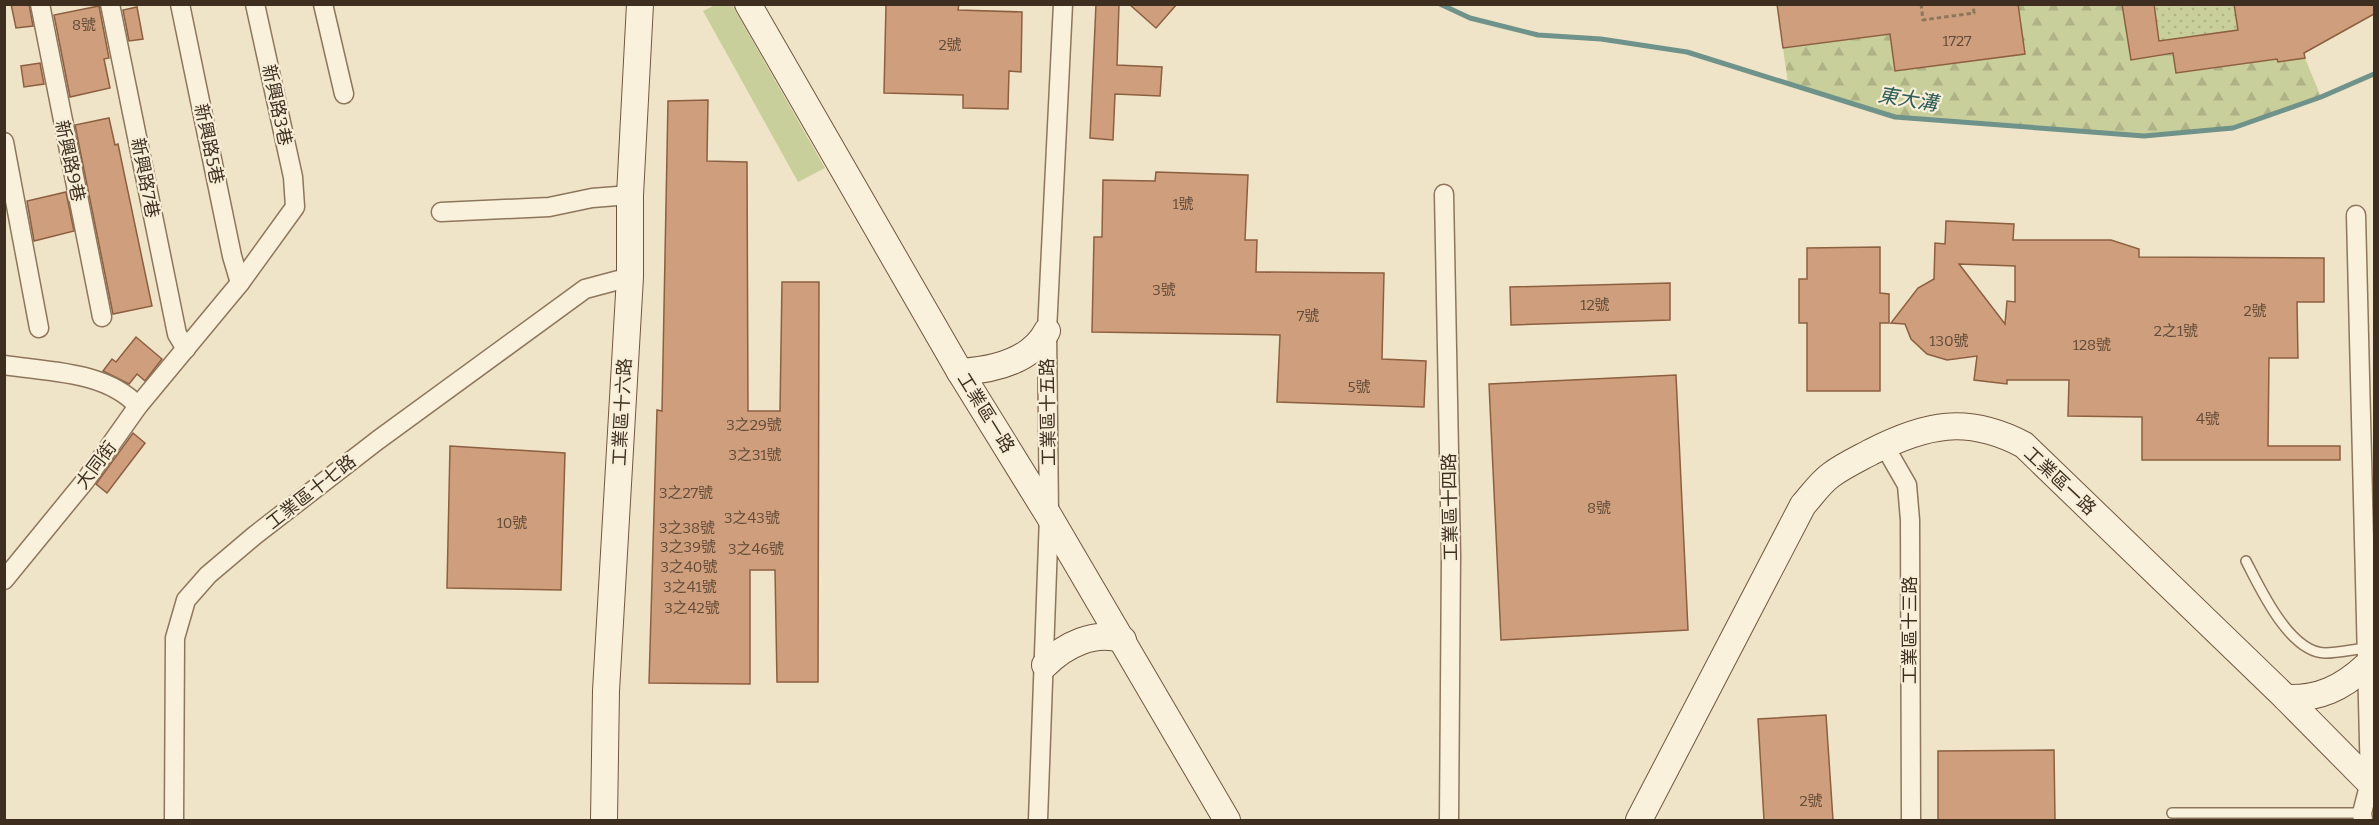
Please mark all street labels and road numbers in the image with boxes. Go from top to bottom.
street label: 新興路3巷 [258,62,296,148]
street label: 新興路5巷 [190,102,228,186]
street label: 新興路9巷 [51,118,89,204]
street label: 新興路7巷 [126,136,164,220]
street label: 工業區十六路 [608,357,636,467]
street label: 工業區十五路 [1036,358,1060,466]
street label: 工業區一路 [953,369,1019,457]
street label: 大同街 [71,437,121,493]
street label: 工業區一路 [2020,442,2100,520]
street label: 工業區十七路 [262,450,360,534]
street label: 工業區十四路 [1438,453,1462,561]
street label: 工業區十三路 [1899,576,1921,684]

